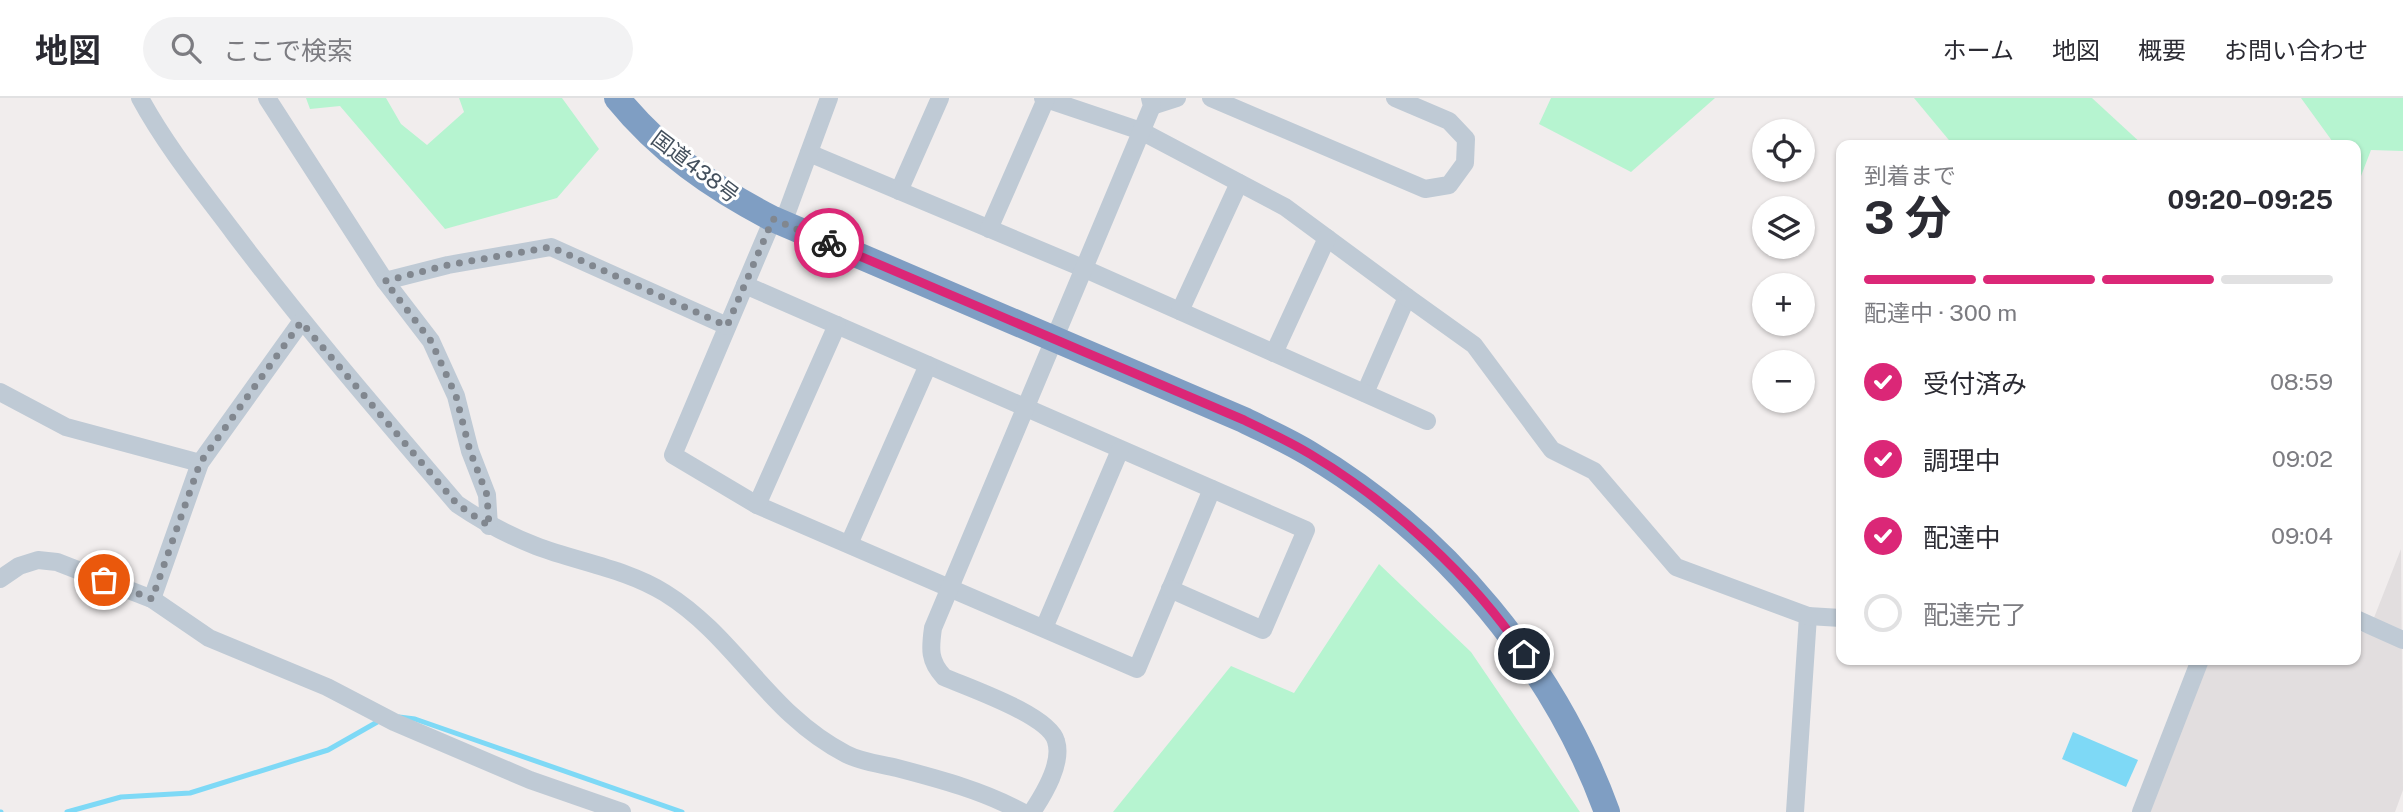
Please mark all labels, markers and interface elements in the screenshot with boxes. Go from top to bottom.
search box [143,17,633,80]
icon: search [167,29,205,67]
text: 地図 [35,31,101,69]
text: ここで検索 [223,35,353,66]
text: ホーム [1943,36,2014,64]
text: 地図 [2052,36,2100,64]
text: 概要 [2138,36,2186,64]
text: お問い合わせ [2224,36,2368,64]
map controls [1752,119,1815,413]
button: locate [1752,119,1815,182]
street label: 国道438号 [647,126,744,208]
text: 到着まで [1864,162,1956,189]
text: 09:20–09:25 [2168,184,2333,215]
text: 3 分 [1864,190,1951,244]
button: layers [1752,196,1815,259]
courier [794,208,864,278]
icon: bike [810,224,848,262]
button: + [1752,273,1815,336]
text: 配達中 · 300 m [1864,299,2017,326]
button: − [1752,350,1815,413]
icon: check [1864,363,1902,401]
text: 受付済み [1923,368,2027,399]
text: 08:59 [2270,368,2333,395]
icon: check [1864,440,1902,478]
text: 調理中 [1923,445,2001,476]
text: 09:02 [2272,445,2333,472]
icon: check [1864,517,1902,555]
text: 配達中 [1923,522,2001,553]
text: 09:04 [2271,522,2333,549]
pin [74,550,134,610]
icon: bag [85,561,123,599]
text: 配達完了 [1923,599,2027,630]
pin [1494,624,1554,684]
icon: home [1505,635,1543,673]

